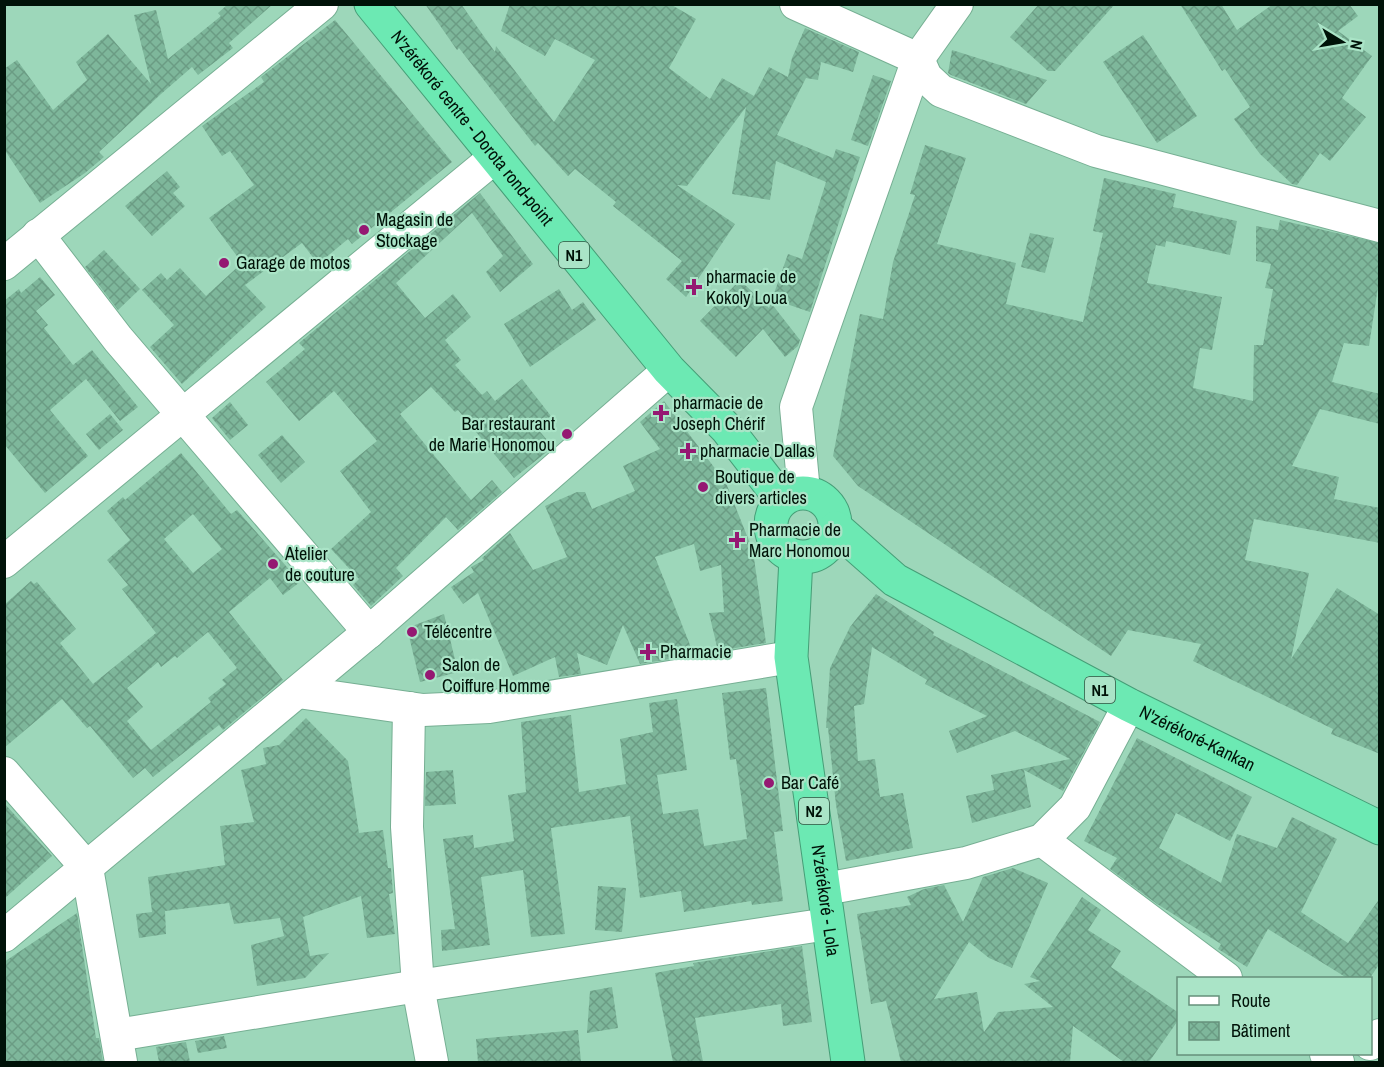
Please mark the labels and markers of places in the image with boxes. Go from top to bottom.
place label: Magasin de Stockage [376,207,453,253]
marker: Magasin de Stockage [357,223,371,237]
place label: Garage de motos [236,250,350,275]
marker: Garage de motos [217,256,231,270]
place label: pharmacie de Kokoly Loua [706,264,796,310]
marker: pharmacie de Kokoly Loua [687,280,701,294]
place label: pharmacie de Joseph Chérif [673,390,766,436]
marker: pharmacie de Joseph Chérif [654,406,668,420]
place label: Bar restaurant de Marie Honomou [429,411,555,457]
marker: Bar restaurant de Marie Honomou [560,427,574,441]
place label: pharmacie Dallas [700,438,815,463]
marker: pharmacie Dallas [681,444,695,458]
place label: Boutique de divers articles [715,464,807,510]
marker: Boutique de divers articles [696,480,710,494]
place label: Pharmacie de Marc Honomou [749,517,850,563]
marker: Pharmacie de Marc Honomou [730,533,744,547]
place label: Atelier de couture [284,541,355,587]
marker: Atelier de couture [266,557,280,571]
place label: Télécentre [424,619,492,644]
marker: Télécentre [405,625,419,639]
place label: Pharmacie [660,639,731,664]
marker: Pharmacie [641,645,655,659]
place label: Salon de Coiffure Homme [442,652,550,698]
marker: Salon de Coiffure Homme [423,668,437,682]
place label: Bar Café [781,770,839,795]
marker: Bar Café [762,776,776,790]

